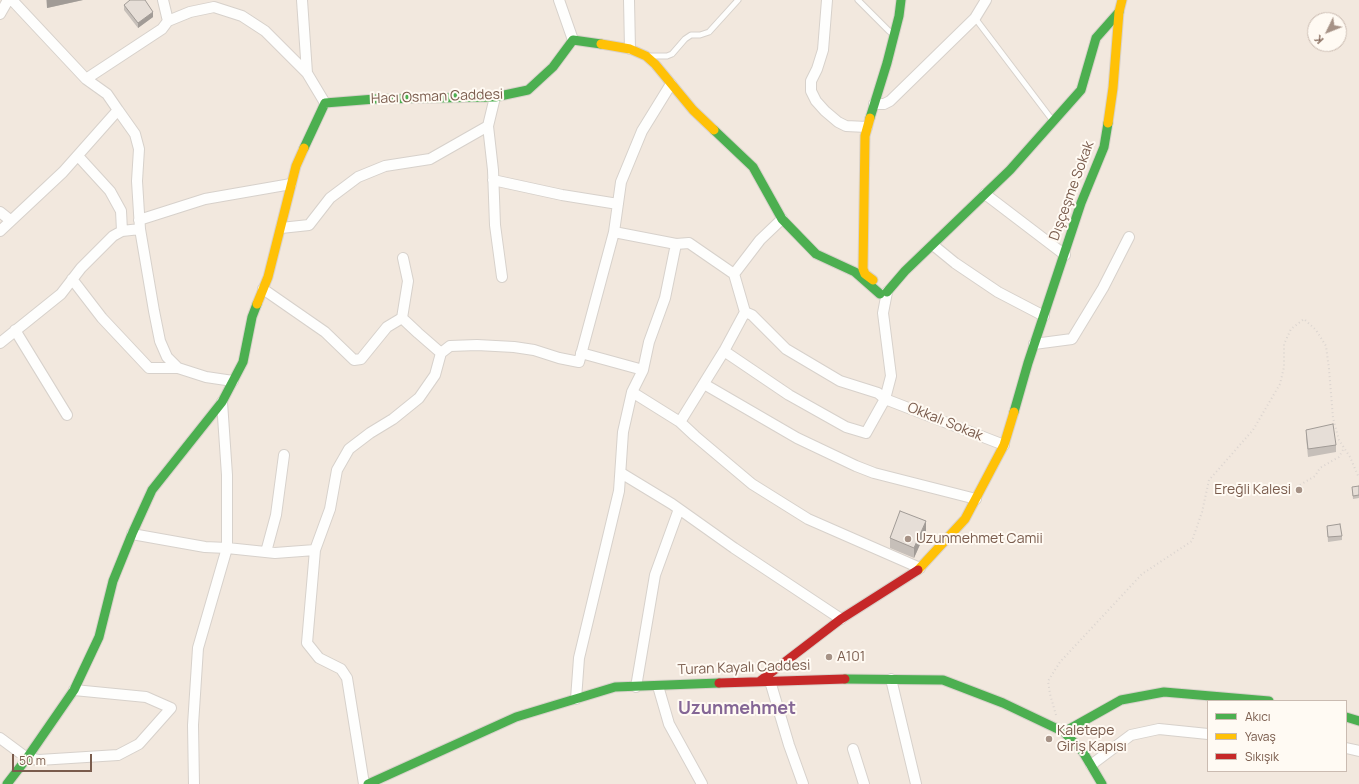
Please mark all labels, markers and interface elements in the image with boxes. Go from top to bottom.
north arrow [1307,12,1347,52]
text: K [1311,32,1327,48]
street label: Hacı Osman Caddesi [371,86,503,108]
street label: Dışçeşme Sokak [1046,139,1098,243]
street label: Okkalı Sokak [905,399,985,445]
place label: Ereğli Kalesi [1214,482,1291,498]
marker: Ereğli Kalesi [1294,485,1304,495]
place label: Uzunmehmet Camii [916,531,1043,547]
marker: Uzunmehmet Camii [903,534,913,544]
place label: A101 [837,649,865,665]
marker: A101 [824,652,834,662]
street label: Turan Kayalı Caddesi [677,657,811,679]
district label: Uzunmehmet [678,698,796,720]
legend [1207,700,1347,772]
text: Akıcı [1245,708,1271,725]
place label: Kaletepe Giriş Kapısı [1057,723,1127,756]
text: Yavaş [1245,728,1276,745]
marker: Kaletepe Giriş Kapısı [1044,734,1054,744]
scale bar [14,746,94,772]
text: Sıkışık [1245,748,1279,765]
text: 50 m [19,752,46,769]

